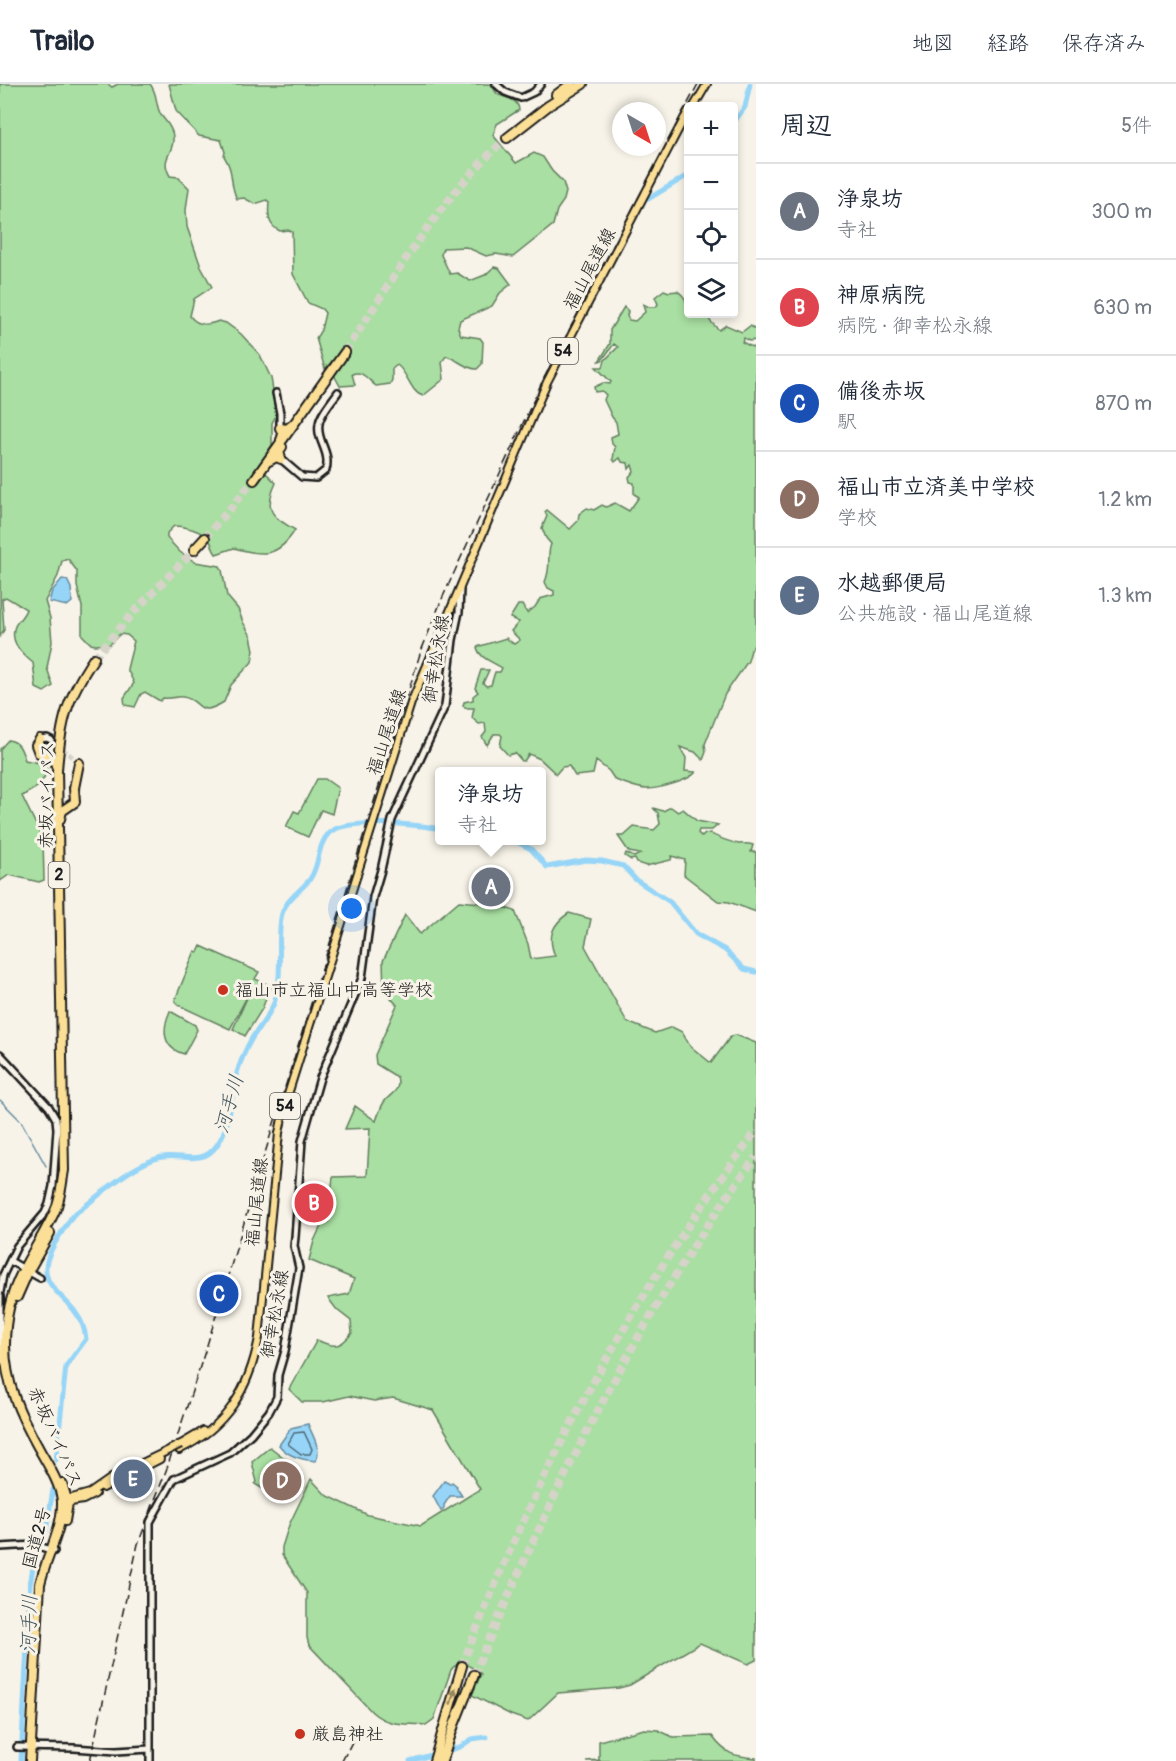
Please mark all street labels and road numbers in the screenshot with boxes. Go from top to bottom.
street label: 福山尾道線 [559,224,621,314]
road number: 54 [548,338,578,364]
street label: 御幸松永線 [418,613,454,705]
street label: 福山尾道線 [362,686,412,778]
street label: 赤坂バイパス [35,741,59,849]
road number: 2 [48,862,70,888]
road number: 54 [270,1093,300,1119]
street label: 福山尾道線 [241,1156,273,1248]
street label: 御幸松永線 [256,1268,294,1360]
street label: 赤坂バイパス [23,1383,87,1491]
street label: 国道2号 [18,1504,56,1572]

